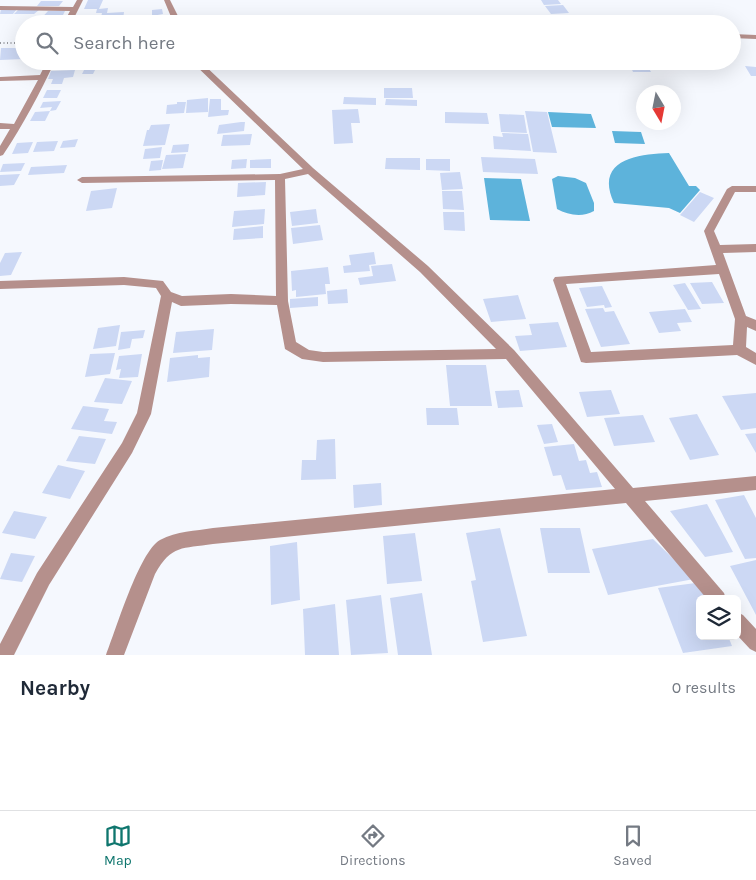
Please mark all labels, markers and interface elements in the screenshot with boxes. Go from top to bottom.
search box [15,15,741,70]
icon: search [33,29,61,57]
text: Search here [73,32,175,54]
north arrow [636,85,681,130]
map controls [696,595,741,640]
button: layers [696,595,741,640]
text: Nearby [20,676,90,700]
text: 0 results [672,678,736,697]
tab: Map [104,822,132,869]
tab: Directions [340,822,406,869]
tab: Saved [613,822,652,869]

